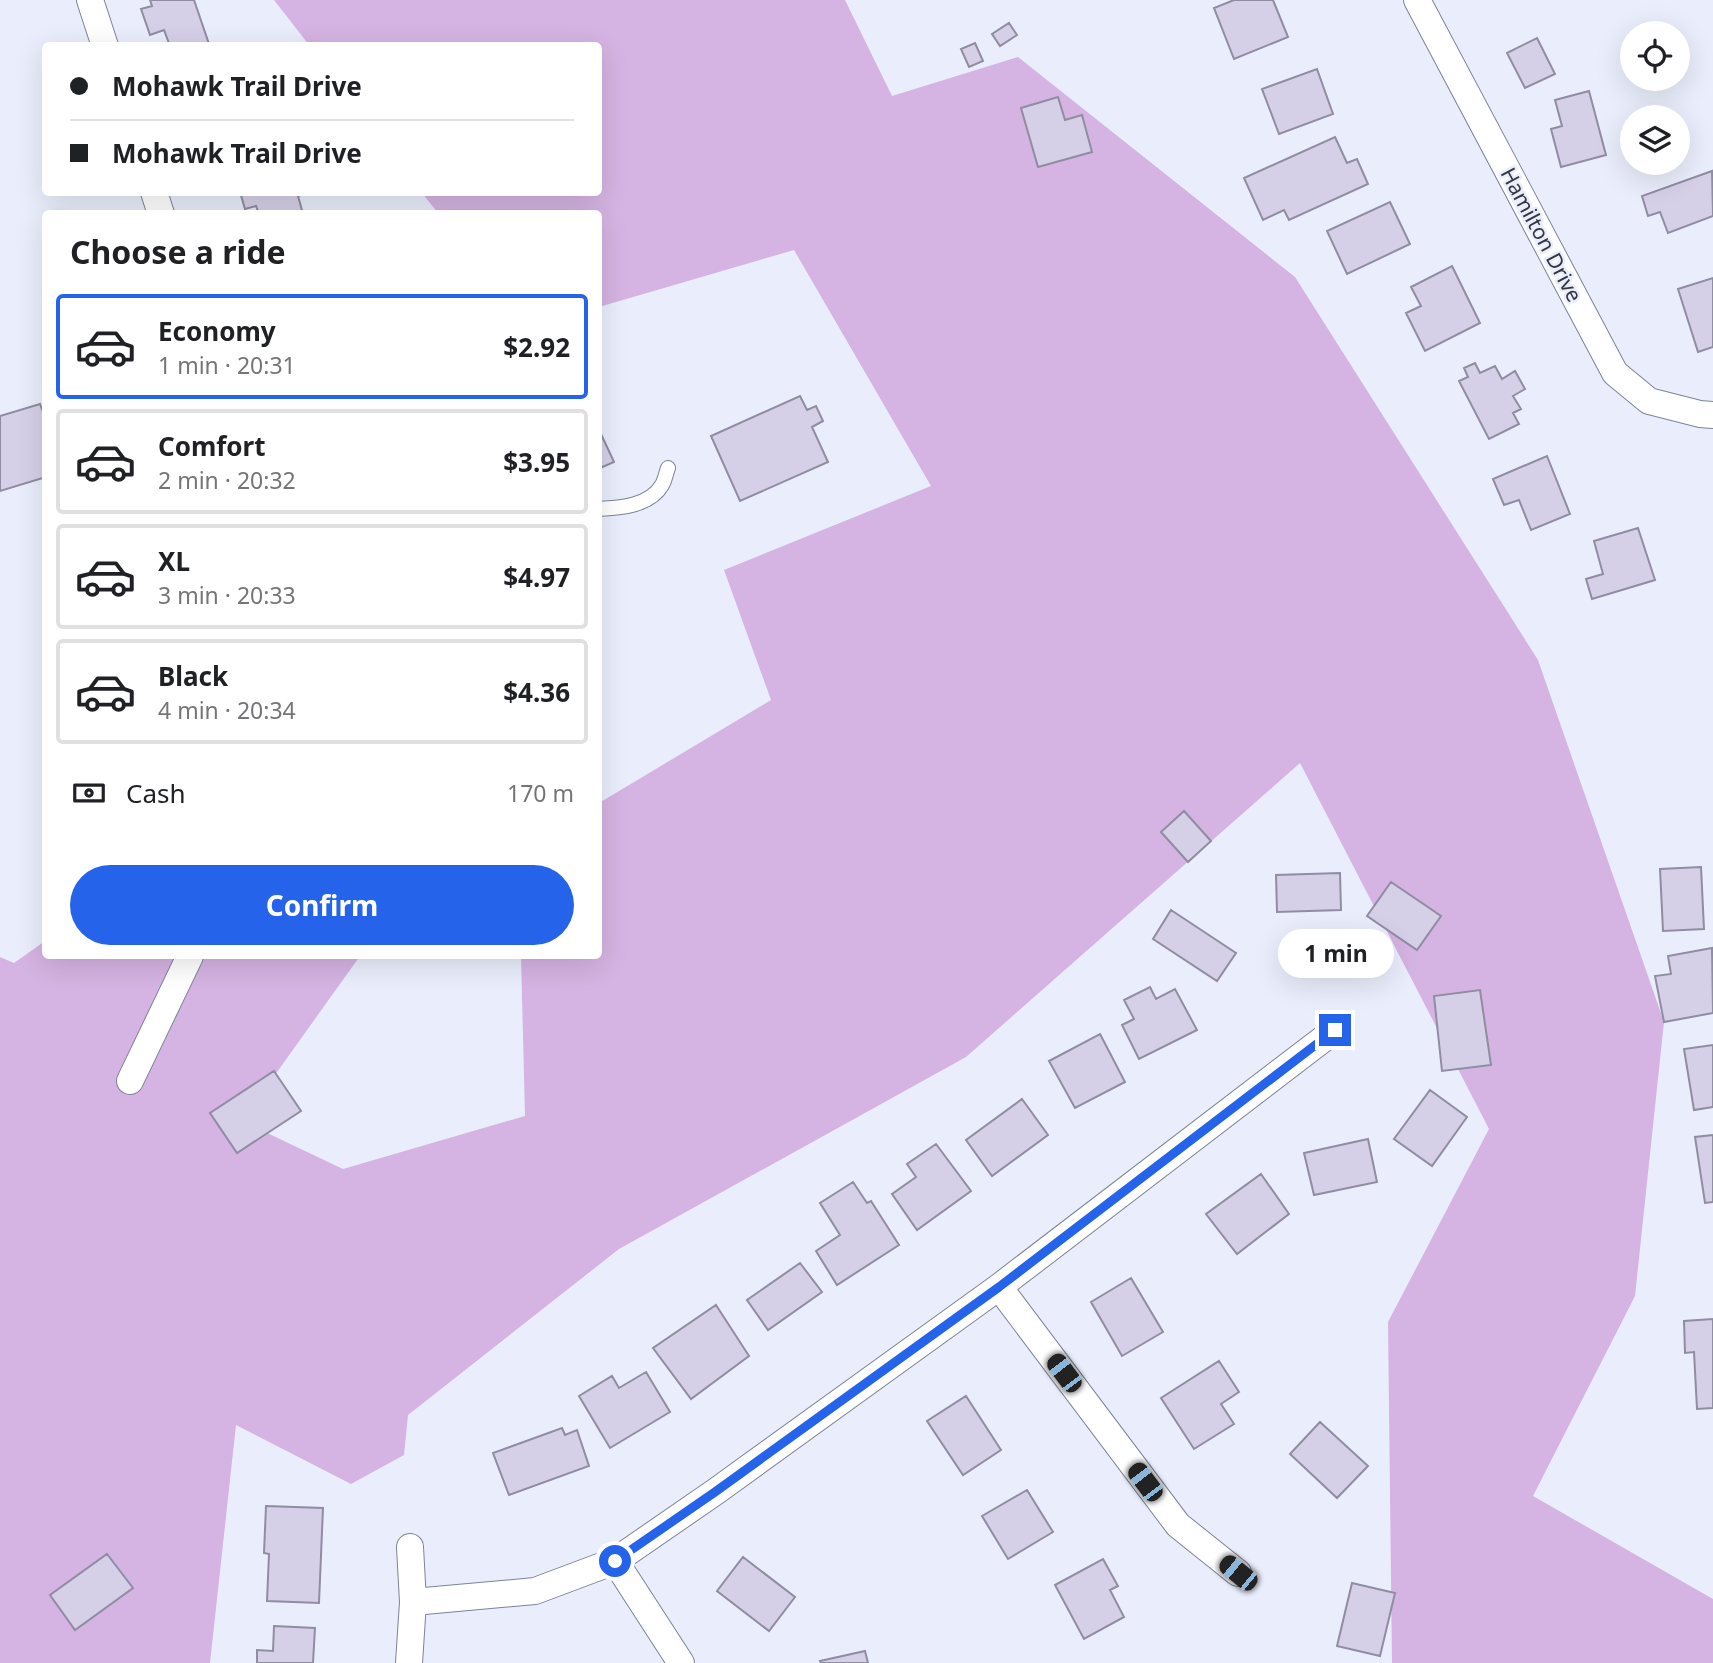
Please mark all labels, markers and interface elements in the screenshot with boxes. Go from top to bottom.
map controls [1620,21,1690,175]
button: locate [1620,21,1690,91]
text: Mohawk Trail Drive [112,68,362,104]
button: layers [1620,105,1690,175]
text: Mohawk Trail Drive [112,135,362,171]
street label: Hamilton Drive [1495,162,1589,307]
text: Choose a ride [70,230,286,273]
text: Economy [158,313,276,349]
icon: car [74,315,137,378]
text: $2.92 [503,329,570,365]
text: 1 min · 20:31 [158,349,296,381]
text: Comfort [158,428,266,464]
icon: car [74,430,137,493]
text: $3.95 [503,444,570,480]
text: 2 min · 20:32 [158,464,296,496]
text: XL [158,543,190,579]
icon: car [74,545,137,608]
text: $4.97 [503,559,570,595]
text: 3 min · 20:33 [158,579,296,611]
text: Black [158,658,228,694]
icon: car [74,660,137,723]
text: $4.36 [503,674,570,710]
text: 4 min · 20:34 [158,694,296,726]
icon: cash [70,774,108,812]
text: Cash [126,775,186,811]
text: 170 m [507,777,574,809]
button: Confirm [70,865,574,945]
callout: 1 min [1277,928,1393,978]
text: 1 min [1304,937,1368,969]
route end [1319,1014,1351,1046]
car [1043,1350,1086,1396]
car [1124,1459,1167,1505]
route start [599,1545,631,1577]
car [1216,1552,1261,1594]

